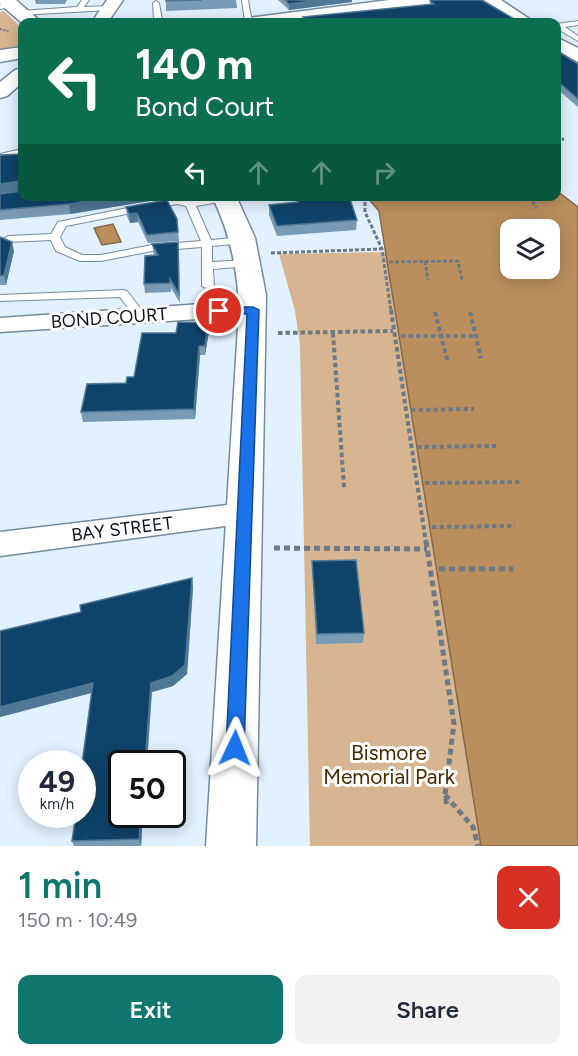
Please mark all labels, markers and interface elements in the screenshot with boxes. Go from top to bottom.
text: 140 m [135,39,253,90]
icon: left [36,42,114,120]
text: Bond Court [135,90,274,123]
icon: left [179,156,212,189]
icon: ahead [242,156,275,189]
icon: ahead [305,156,338,189]
icon: right [368,156,401,189]
map controls [500,219,560,279]
button: layers [500,219,560,279]
pin [193,285,244,336]
icon: arrive [202,294,235,327]
street label: BOND COURT [50,303,168,333]
street label: BAY STREET [70,512,174,546]
position arrow [203,716,267,780]
park label: Bismore Memorial Park [323,740,456,789]
speed limit sign: 50 [108,750,186,828]
text: 49 [39,763,75,800]
text: km/h [40,795,74,813]
text: 1 min [18,864,102,907]
button: close [497,866,560,929]
text: 150 m · 10:49 [18,908,137,932]
button: Exit [18,975,283,1044]
button: Share [295,975,560,1044]

